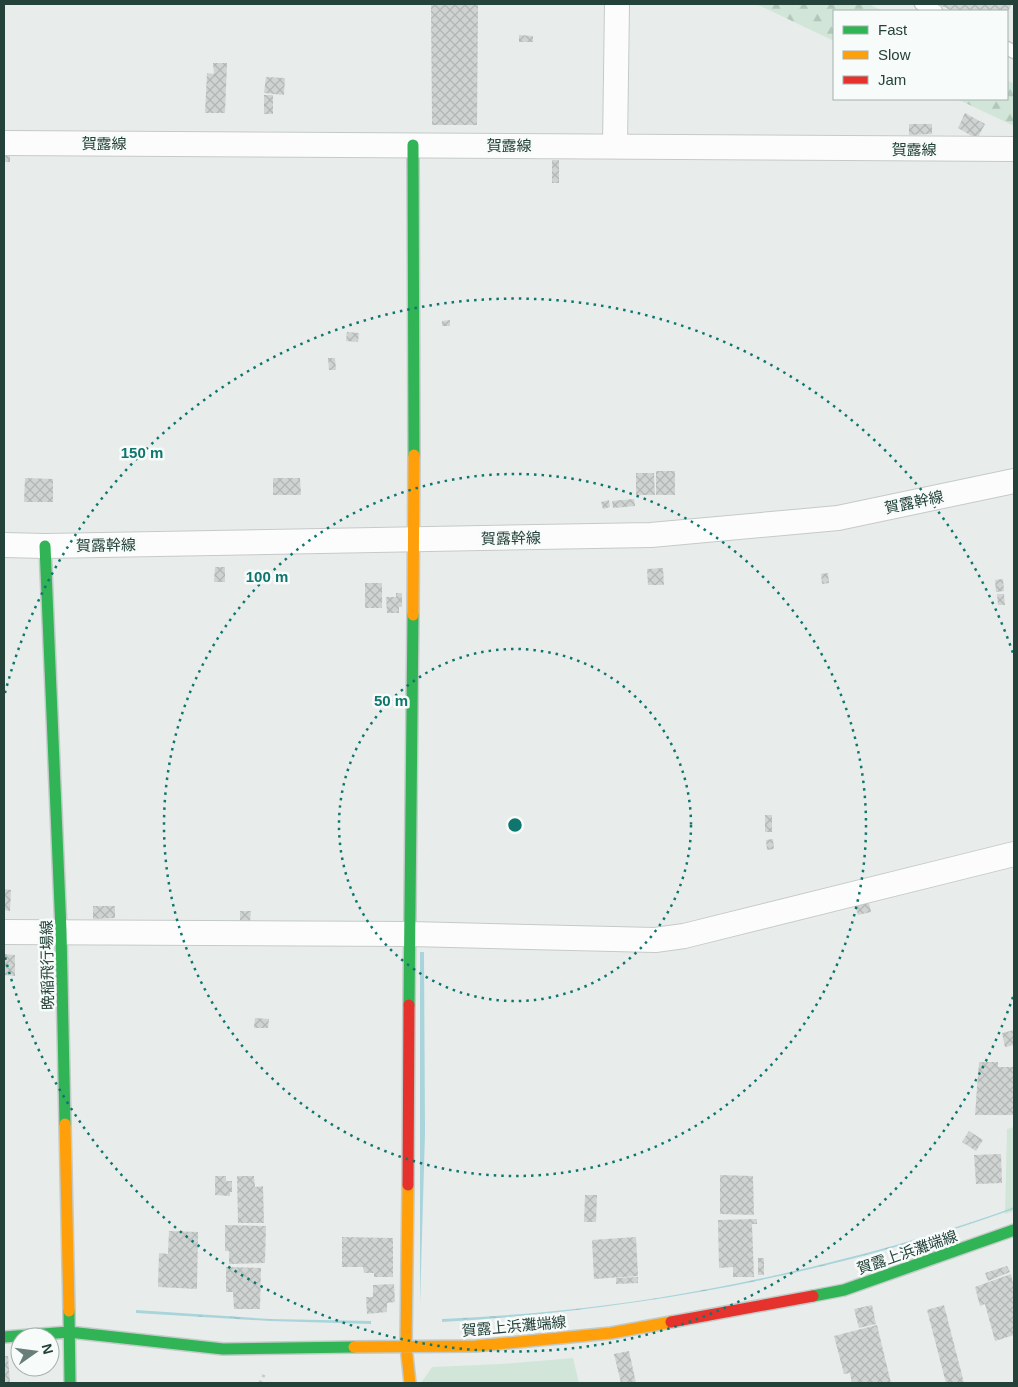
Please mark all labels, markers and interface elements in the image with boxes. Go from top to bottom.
legend [833,10,1008,100]
text: Fast [878,21,908,38]
text: Slow [878,46,911,63]
text: Jam [878,71,906,88]
street label: 賀露線 [81,135,127,152]
street label: 賀露線 [486,137,532,154]
street label: 賀露線 [891,141,937,158]
text: 150 m [121,444,163,461]
street label: 賀露幹線 [883,487,945,517]
street label: 賀露幹線 [481,529,541,547]
street label: 賀露幹線 [76,536,136,554]
text: 100 m [246,568,288,585]
text: 50 m [374,692,408,709]
centre of rings [506,816,524,834]
street label: 晩稲飛行場線 [38,920,56,1010]
street label: 賀露上浜灘端線 [855,1227,959,1277]
street label: 賀露上浜灘端線 [461,1313,567,1339]
north arrow [10,1327,60,1377]
text: N [39,1342,57,1356]

